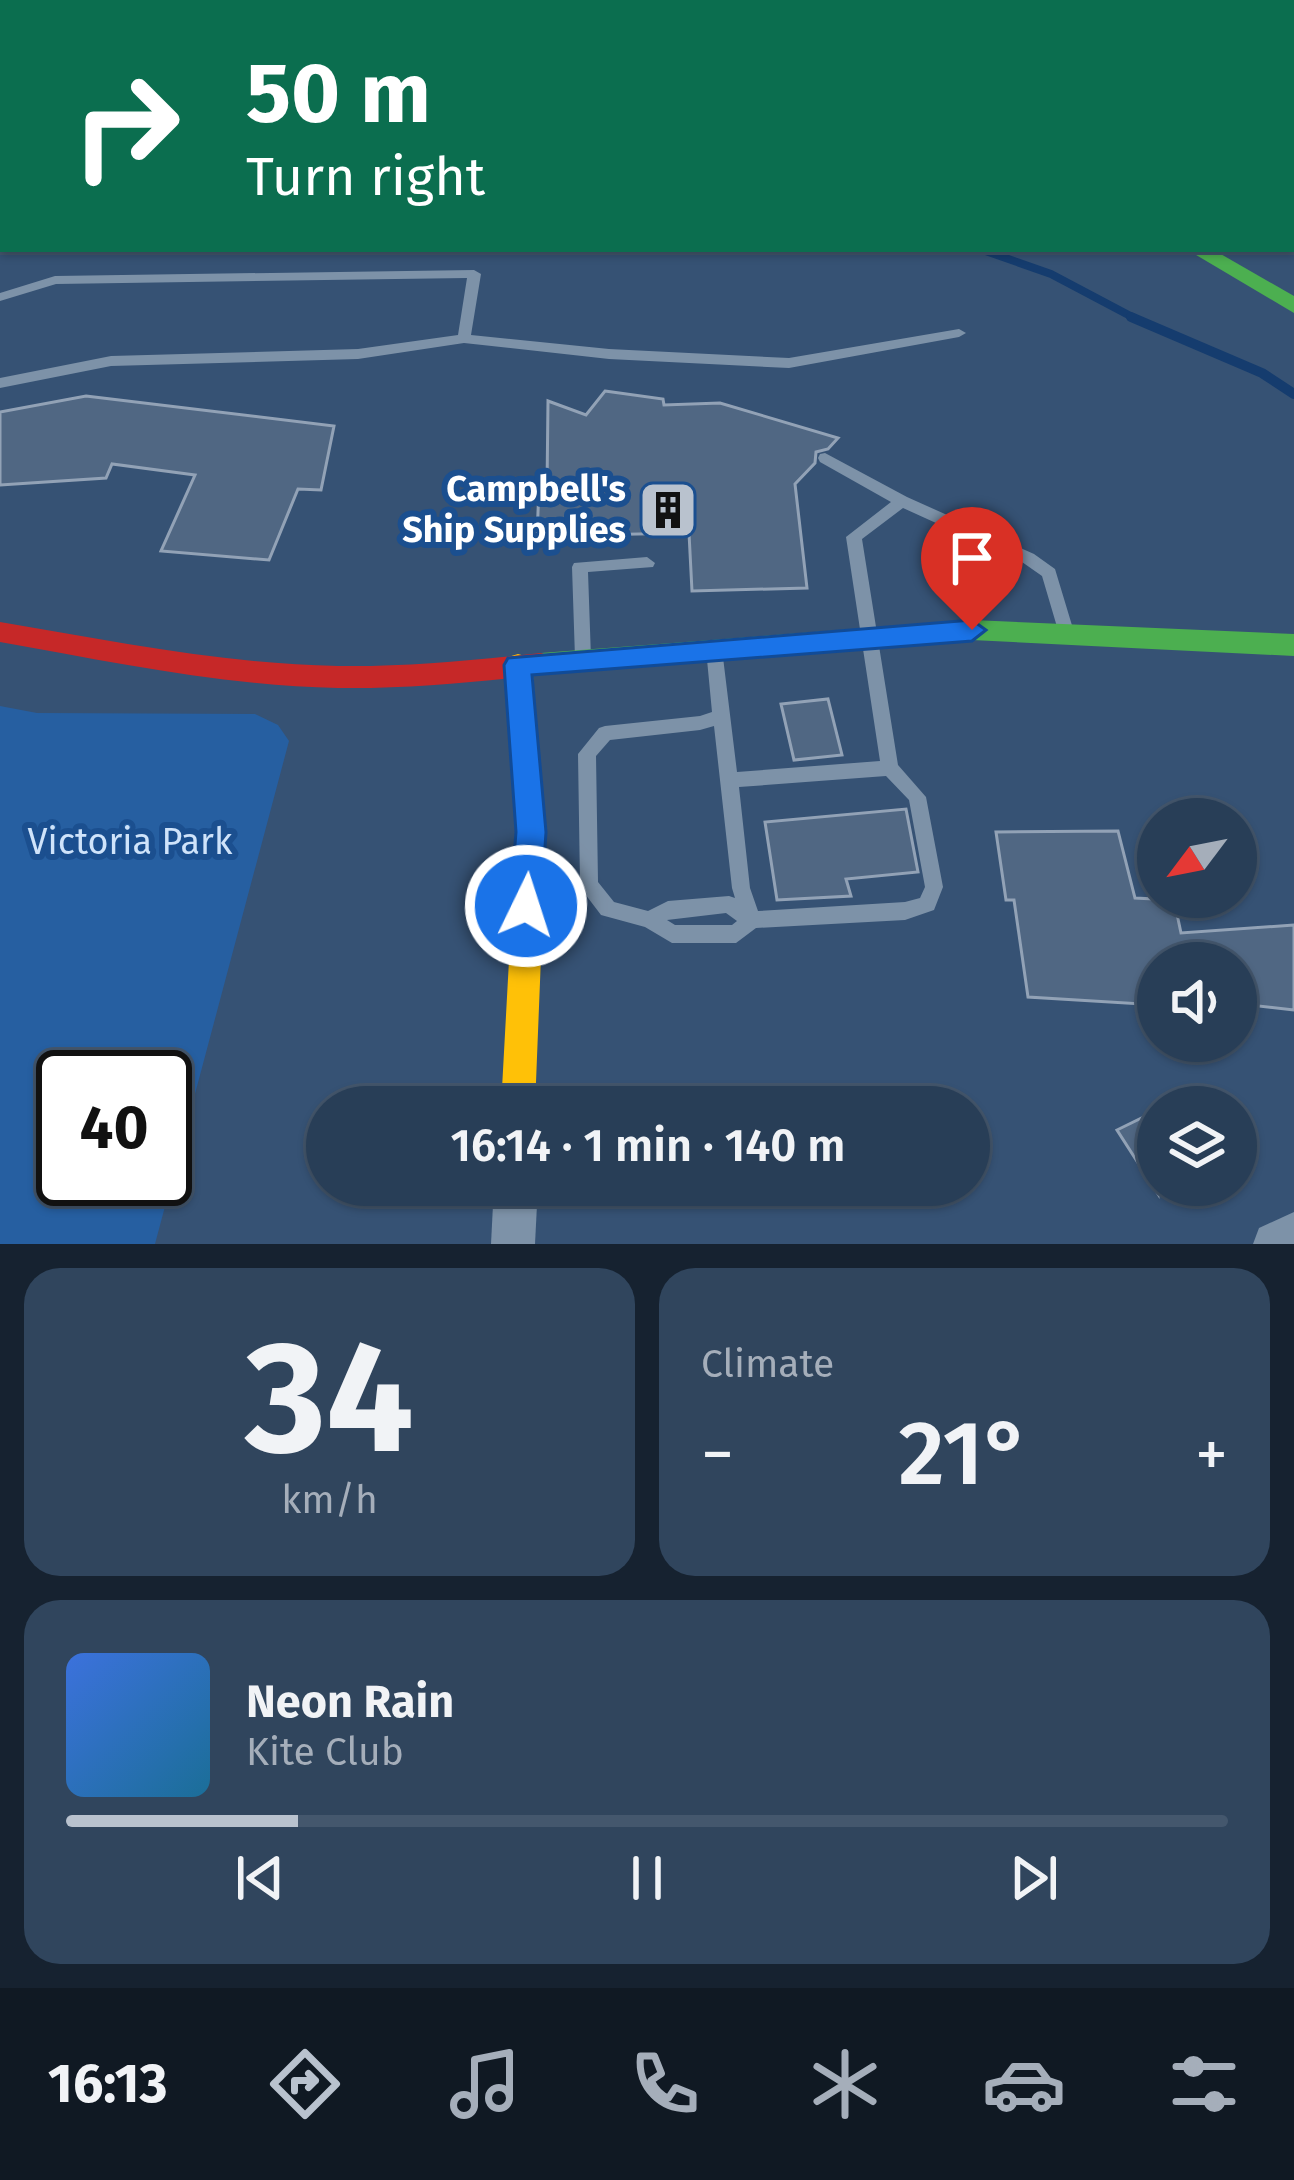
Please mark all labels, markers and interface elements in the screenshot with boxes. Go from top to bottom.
text: 50 m [246,43,431,144]
icon: right [48,48,204,204]
text: Turn right [246,145,485,209]
place label: Campbell's Ship Supplies [402,467,626,552]
building icon: Campbell's Ship Supplies [637,479,699,541]
pin [921,507,1023,630]
icon: arrive [939,525,1005,591]
north arrow [1137,798,1257,918]
map controls [1137,798,1257,1206]
park label: Victoria Park [28,820,233,864]
position arrow [463,843,589,969]
button: sound [1137,942,1257,1062]
speed limit sign: 40 [36,1050,192,1206]
button: layers [1137,1086,1257,1206]
text: 16:14 · 1 min · 140 m [450,1119,846,1173]
text: 34 [245,1305,414,1492]
text: Climate [701,1341,834,1387]
text: 21° [899,1400,1031,1508]
text: − [701,1415,734,1494]
text: + [1195,1415,1228,1494]
text: km/h [281,1477,378,1523]
text: Neon Rain [246,1675,454,1729]
text: Kite Club [246,1729,404,1775]
icon: previous [227,1845,293,1911]
icon: pause [614,1845,680,1911]
icon: next [1001,1845,1067,1911]
icon: directions [263,2042,347,2126]
icon: music [443,2042,527,2126]
icon: phone [623,2042,707,2126]
icon: climate [803,2042,887,2126]
icon: car [982,2042,1066,2126]
icon: filters [1162,2042,1246,2126]
text: 16:13 [48,2052,168,2116]

